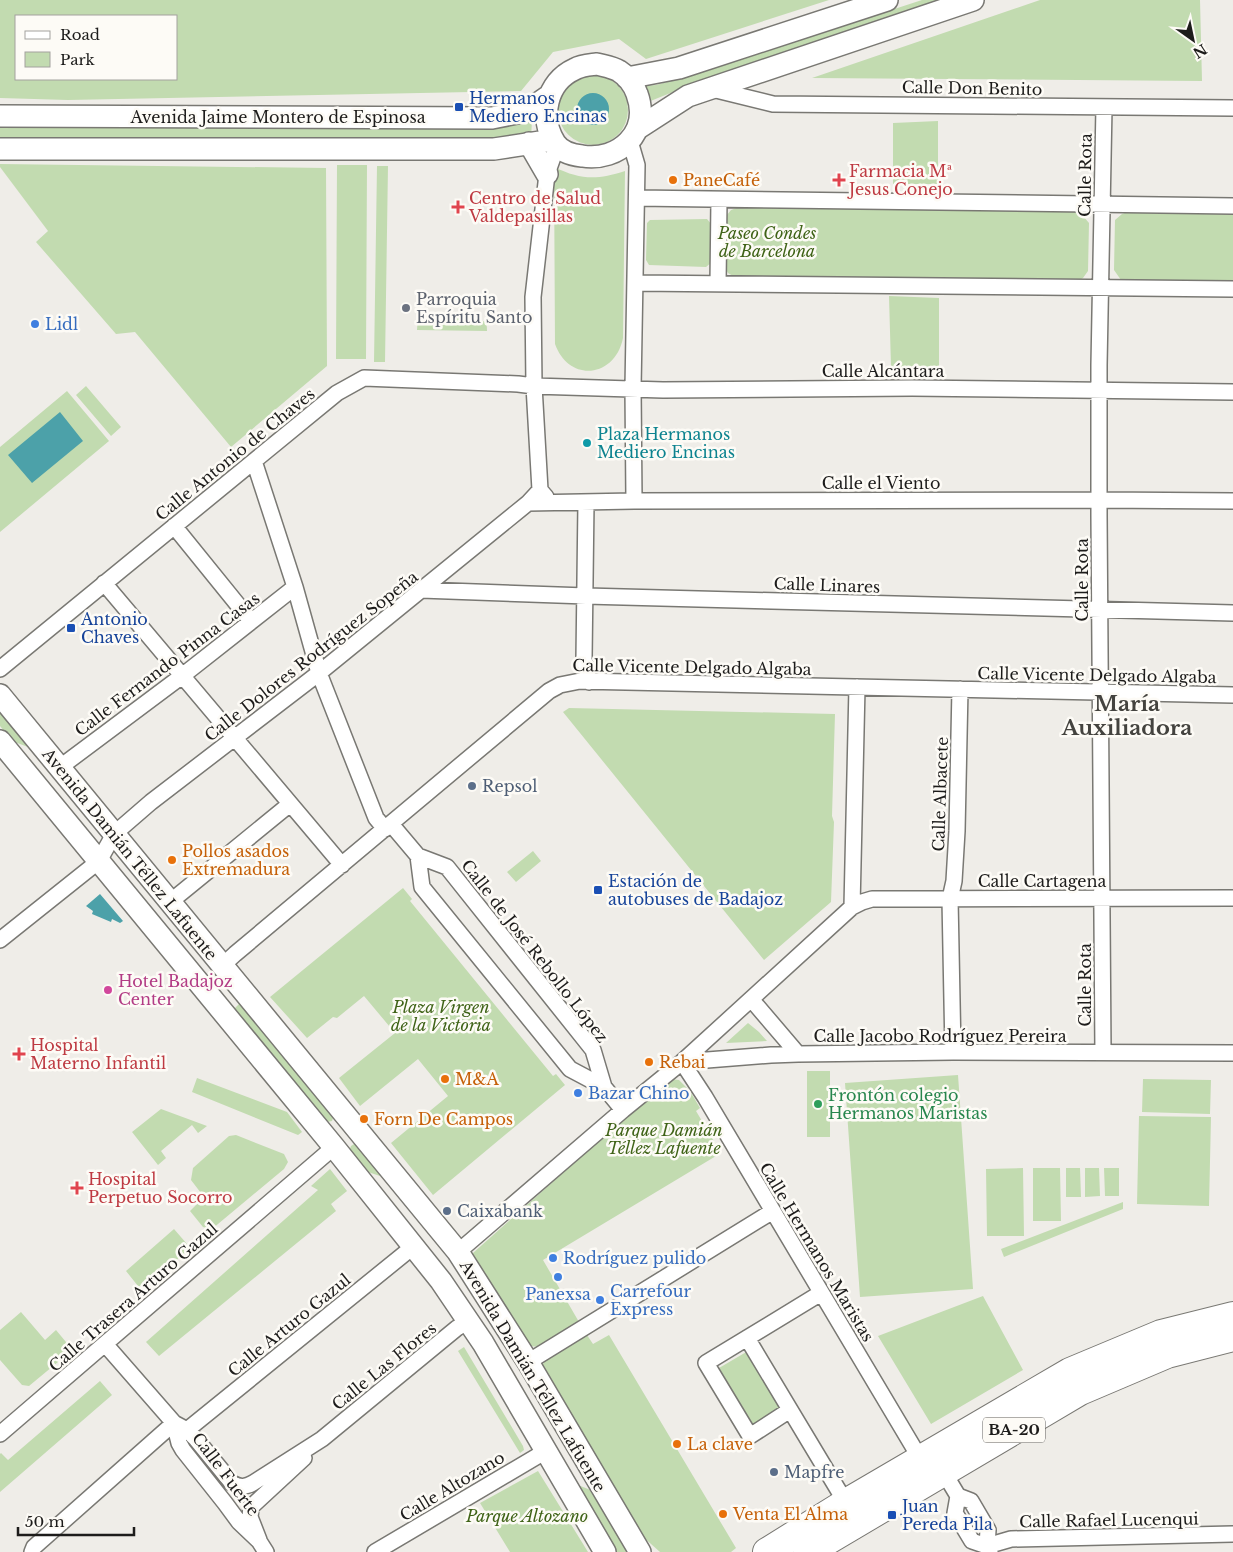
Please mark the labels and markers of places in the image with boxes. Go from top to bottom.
place label: Hermanos Mediero Encinas [469,88,607,126]
marker: Hermanos Mediero Encinas [453,101,465,113]
place label: Farmacia Mª Jesus Conejo [847,161,953,199]
place label: PaneCafé [683,170,760,190]
marker: PaneCafé [667,174,679,186]
marker: Farmacia Mª Jesus Conejo [833,174,845,186]
place label: Centro de Salud Valdepasillas [468,188,601,226]
marker: Centro de Salud Valdepasillas [451,200,465,214]
place label: Parroquia Espíritu Santo [416,289,532,327]
marker: Parroquia Espíritu Santo [400,302,412,314]
place label: Lidl [45,314,78,334]
marker: Lidl [29,318,41,330]
place label: Plaza Hermanos Mediero Encinas [597,424,735,462]
marker: Plaza Hermanos Mediero Encinas [581,437,593,449]
place label: Antonio Chaves [80,609,148,647]
marker: Antonio Chaves [65,622,77,634]
place label: Repsol [482,776,537,796]
marker: Repsol [466,780,478,792]
place label: Pollos asados Extremadura [182,841,290,879]
marker: Pollos asados Extremadura [166,854,178,866]
place label: Estación de autobuses de Badajoz [608,871,783,909]
marker: Estación de autobuses de Badajoz [592,884,604,896]
place label: Hotel Badajoz Center [118,971,233,1009]
marker: Hotel Badajoz Center [102,984,114,996]
place label: Hospital Materno Infantil [30,1035,166,1073]
marker: Hospital Materno Infantil [12,1047,26,1061]
place label: Rebai [659,1052,706,1072]
marker: Rebai [643,1056,655,1068]
place label: M&A [455,1069,499,1089]
marker: M&A [439,1073,451,1085]
place label: Bazar Chino [588,1083,690,1103]
place label: Frontón colegio Hermanos Maristas [828,1085,987,1123]
marker: Bazar Chino [572,1087,584,1099]
marker: Frontón colegio Hermanos Maristas [812,1098,824,1110]
place label: Forn De Campos [374,1109,513,1129]
marker: Forn De Campos [358,1113,370,1125]
place label: Hospital Perpetuo Socorro [88,1169,233,1207]
marker: Hospital Perpetuo Socorro [70,1181,84,1195]
place label: Caixabank [457,1201,543,1221]
marker: Caixabank [441,1205,453,1217]
place label: Rodríguez pulido [563,1248,706,1268]
marker: Rodríguez pulido [547,1252,559,1264]
marker: Panexsa [552,1271,564,1283]
place label: Carrefour Express [610,1281,692,1319]
place label: Panexsa [525,1284,591,1304]
marker: Carrefour Express [594,1294,606,1306]
place label: La clave [687,1434,753,1454]
marker: La clave [671,1438,683,1450]
place label: Mapfre [784,1462,844,1482]
marker: Mapfre [768,1466,780,1478]
place label: Juan Pereda Pila [900,1496,993,1534]
place label: Venta El Alma [732,1504,848,1524]
marker: Venta El Alma [717,1508,729,1520]
marker: Juan Pereda Pila [886,1509,898,1521]

